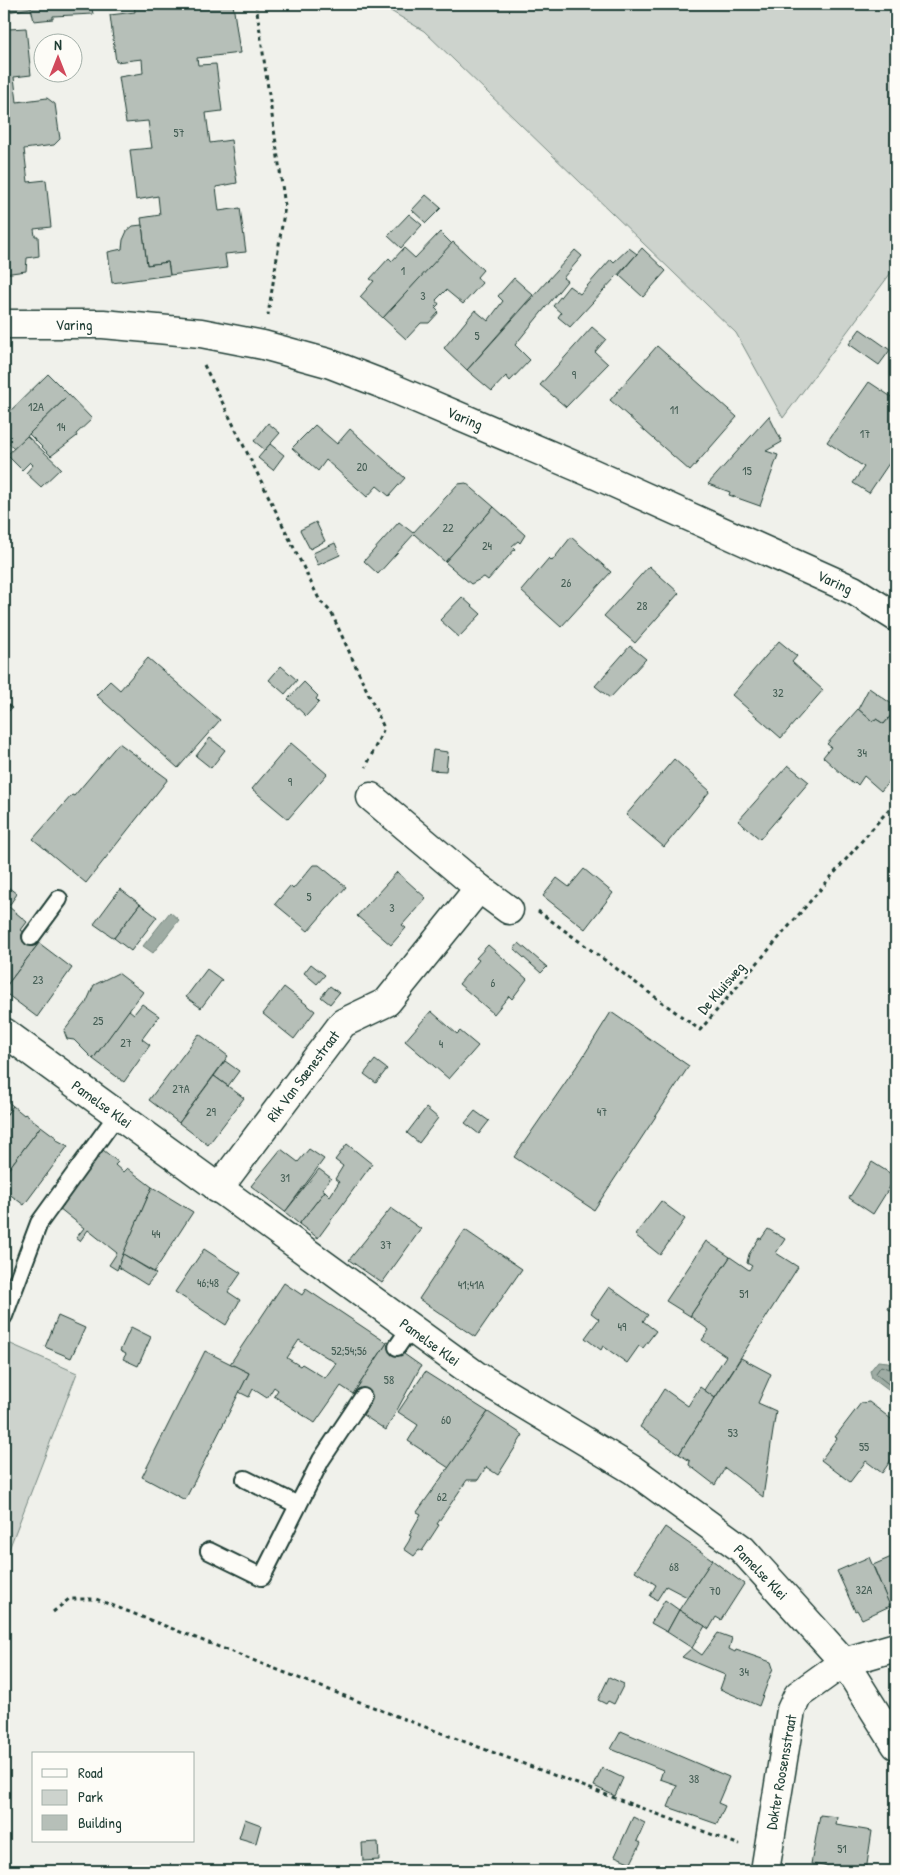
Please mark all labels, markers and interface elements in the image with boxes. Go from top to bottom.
north arrow [32,32,82,82]
text: N [54,35,62,54]
house number: 57 [173,124,185,141]
house number: 1 [401,262,405,279]
house number: 3 [420,287,426,304]
street label: Varing [56,314,93,335]
house number: 5 [474,327,480,344]
house number: 9 [572,366,577,383]
house number: 12A [28,398,44,415]
street label: Varing [444,401,486,435]
house number: 11 [670,401,678,418]
house number: 14 [57,418,66,435]
house number: 17 [860,425,870,442]
house number: 20 [357,458,368,475]
house number: 15 [742,462,752,479]
house number: 22 [442,519,454,536]
house number: 24 [482,537,493,554]
street label: Varing [814,565,856,599]
house number: 26 [561,574,571,591]
house number: 28 [637,597,647,614]
house number: 32 [773,684,784,701]
house number: 34 [857,744,867,761]
house number: 9 [288,773,293,790]
house number: 5 [306,888,312,905]
house number: 3 [389,899,395,916]
street label: De Kluisweg [692,957,750,1019]
house number: 23 [33,971,44,988]
house number: 6 [491,974,496,991]
house number: 25 [93,1012,103,1029]
street label: Rik Van Saenestraat [262,1025,345,1126]
house number: 27 [120,1034,132,1051]
house number: 4 [439,1035,444,1052]
street label: Pamelse Klei [68,1075,136,1133]
house number: 27A [172,1080,190,1097]
house number: 29 [206,1103,217,1120]
house number: 47 [597,1103,607,1120]
house number: 31 [280,1169,290,1186]
house number: 44 [151,1225,161,1242]
house number: 37 [380,1236,392,1253]
house number: 46;48 [197,1274,219,1291]
house number: 41;41A [458,1276,484,1293]
house number: 51 [739,1285,749,1302]
street label: Pamelse Klei [396,1313,464,1371]
house number: 49 [618,1318,627,1335]
house number: 52;54;56 [331,1342,367,1359]
house number: 58 [384,1371,394,1388]
house number: 60 [441,1411,451,1428]
house number: 53 [728,1424,738,1441]
house number: 55 [859,1438,869,1455]
house number: 62 [437,1488,448,1505]
street label: Pamelse Klei [729,1540,793,1604]
house number: 68 [669,1558,679,1575]
house number: 32A [856,1581,873,1598]
house number: 70 [709,1582,721,1599]
house number: 34 [739,1663,749,1680]
street label: Dokter Roosensstraat [761,1712,802,1831]
legend [32,1752,195,1842]
text: Road [78,1762,103,1783]
house number: 38 [689,1770,699,1787]
text: Park [78,1786,103,1807]
text: Building [78,1812,122,1833]
house number: 51 [837,1840,847,1857]

